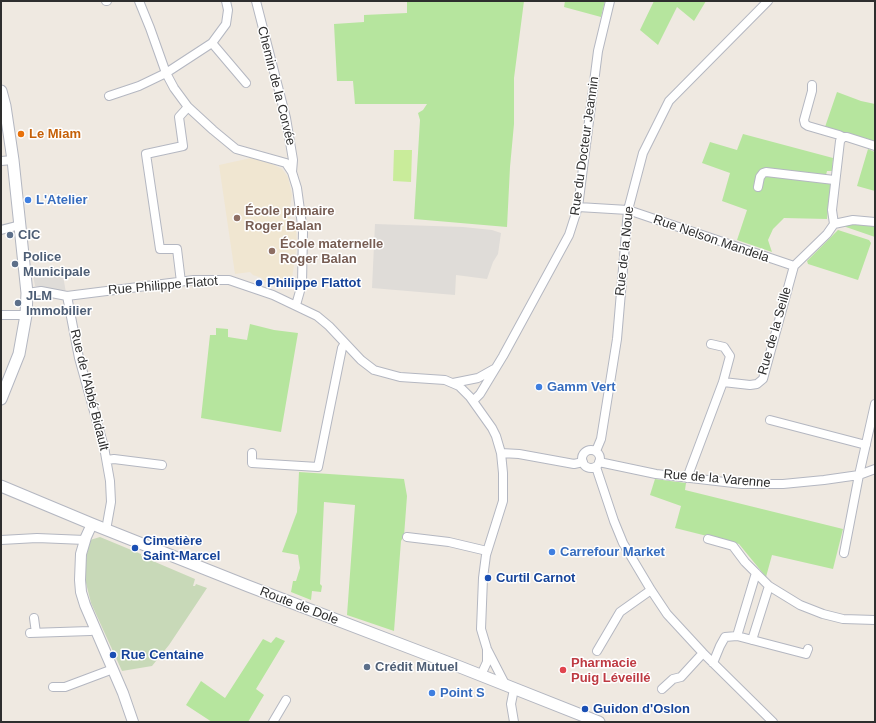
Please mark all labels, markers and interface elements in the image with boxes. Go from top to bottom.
street label: Chemin de la Corvée [254,25,298,147]
street label: Rue du Docteur Jeannin [568,75,602,217]
place label: Le Miam [29,126,81,142]
marker: Le Miam [16,129,26,139]
place label: L'Atelier [36,192,87,208]
marker: L'Atelier [23,195,33,205]
place label: École primaire Roger Balan [245,203,335,234]
street label: Rue de la Noue [613,205,637,297]
street label: Rue Nelson Mandela [651,212,771,266]
marker: École primaire Roger Balan [232,213,242,223]
place label: CIC [18,227,40,243]
marker: CIC [5,230,15,240]
place label: École maternelle Roger Balan [280,236,383,267]
marker: École maternelle Roger Balan [267,246,277,256]
place label: Police Municipale [23,249,90,280]
marker: Police Municipale [10,259,20,269]
street label: Rue Philippe Flatot [108,273,218,299]
place label: Philippe Flattot [267,275,361,291]
marker: Philippe Flattot [254,278,264,288]
street label: Rue de la Seille [755,285,795,377]
place label: JLM Immobilier [26,288,92,319]
marker: JLM Immobilier [13,298,23,308]
street label: Rue de l'Abbé Bidault [66,328,112,452]
place label: Gamm Vert [547,379,616,395]
marker: Gamm Vert [534,382,544,392]
street label: Rue de la Varenne [663,467,771,491]
place label: Cimetière Saint-Marcel [143,533,220,564]
marker: Cimetière Saint-Marcel [130,543,140,553]
place label: Carrefour Market [560,544,665,560]
marker: Carrefour Market [547,547,557,557]
place label: Curtil Carnot [496,570,575,586]
marker: Curtil Carnot [483,573,493,583]
street label: Route de Dole [257,584,341,628]
place label: Rue Centaine [121,647,204,663]
marker: Rue Centaine [108,650,118,660]
place label: Pharmacie Puig Léveillé [571,655,650,686]
place label: Crédit Mutuel [375,659,458,675]
marker: Crédit Mutuel [362,662,372,672]
marker: Pharmacie Puig Léveillé [558,665,568,675]
place label: Point S [440,685,485,701]
marker: Point S [427,688,437,698]
place label: Guidon d'Oslon [593,701,690,717]
marker: Guidon d'Oslon [580,704,590,714]

